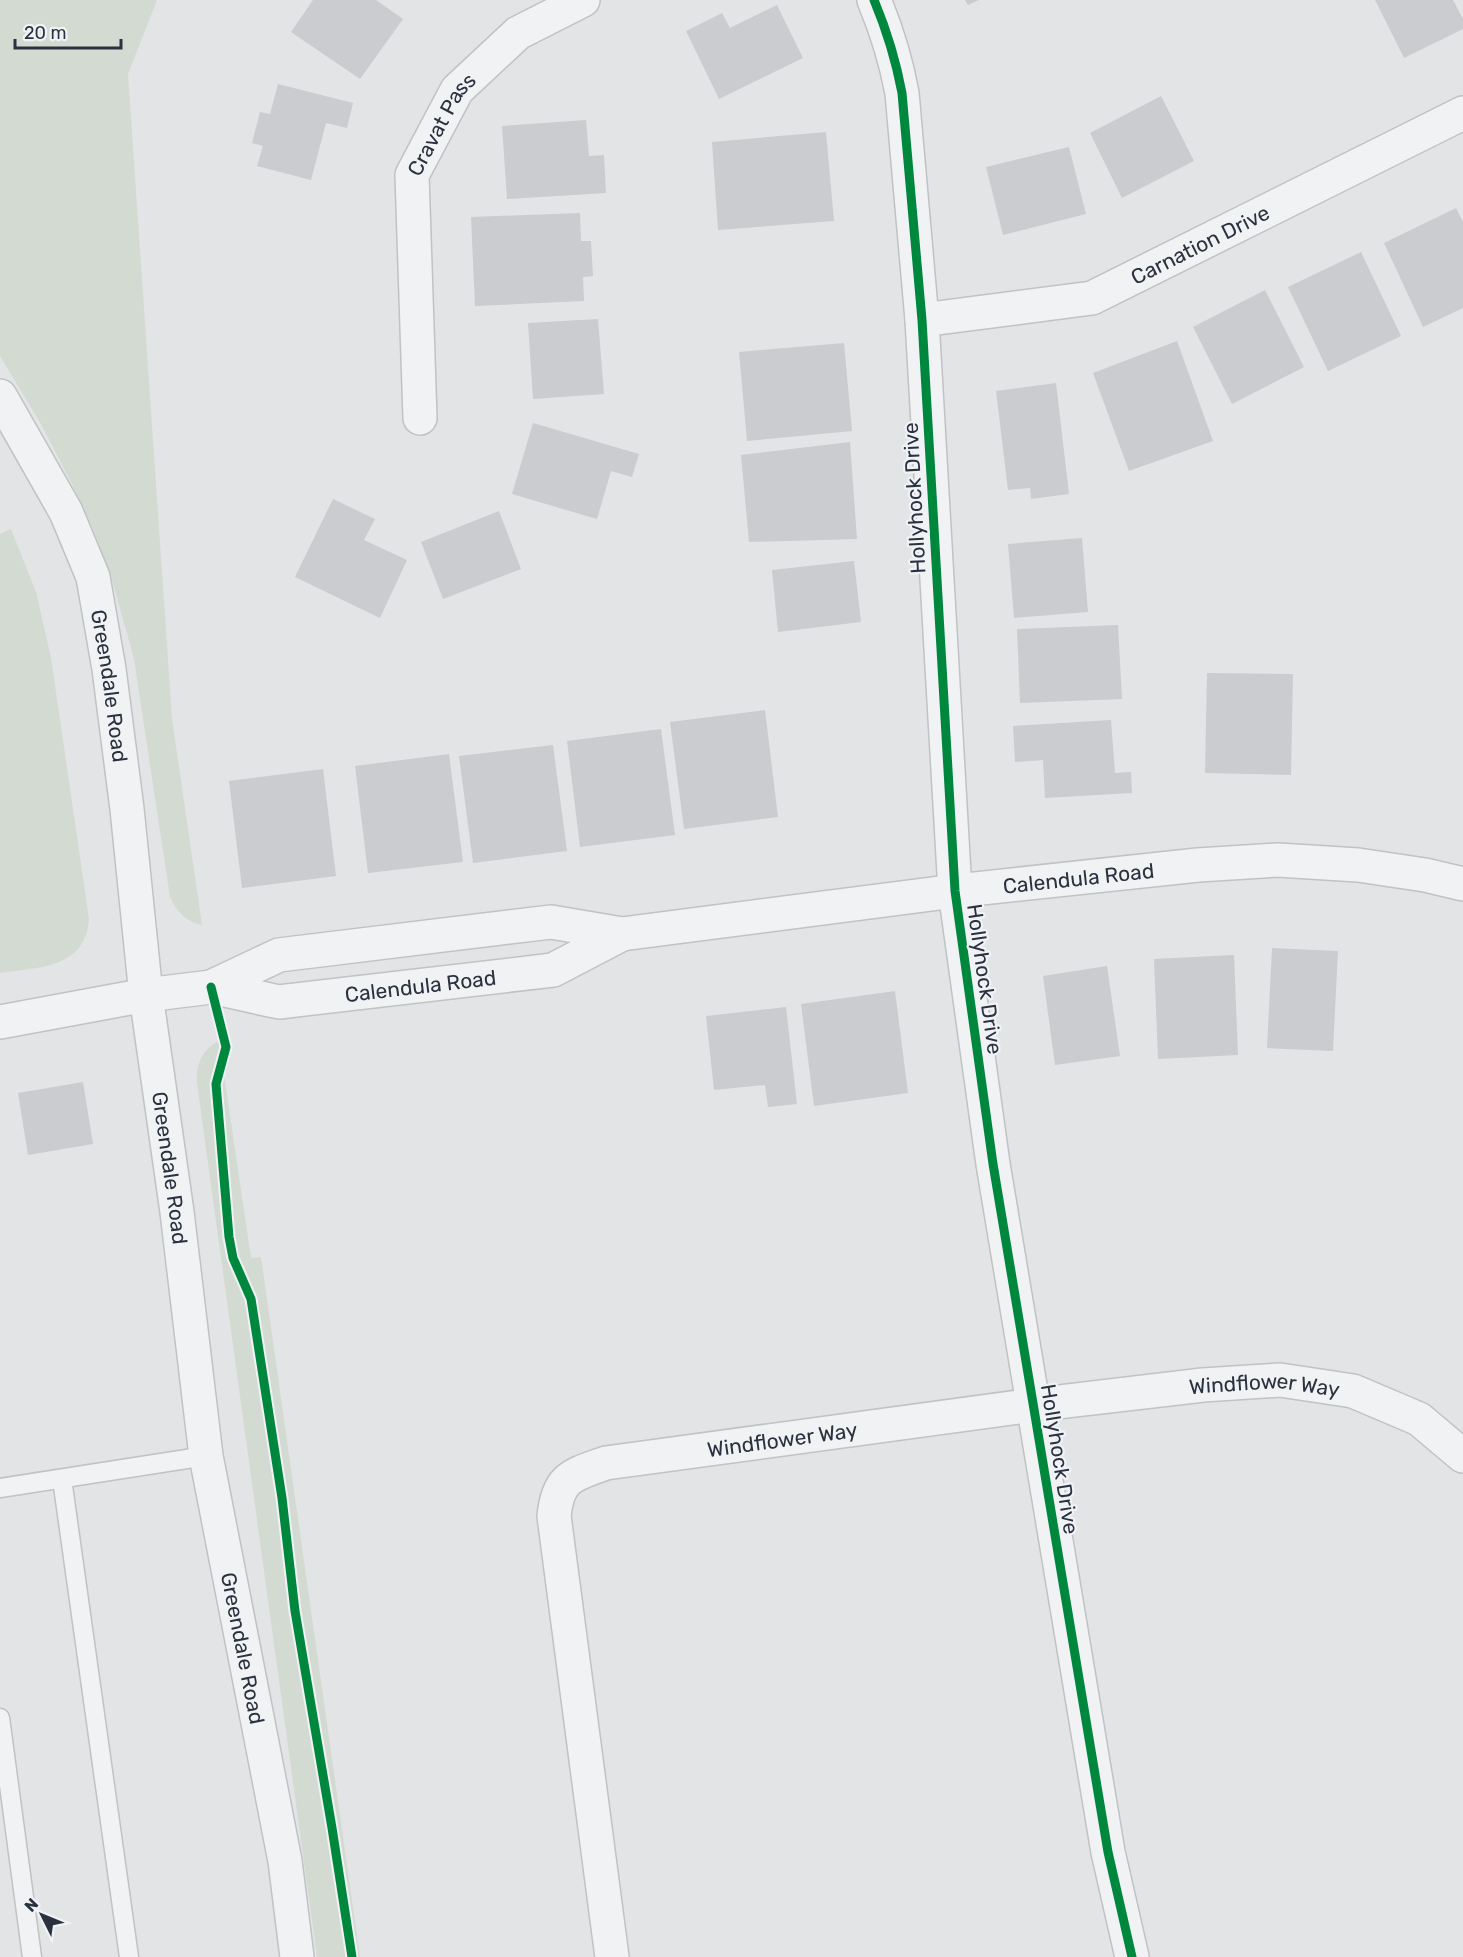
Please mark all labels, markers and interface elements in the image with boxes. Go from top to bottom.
scale bar [15,12,122,50]
text: 20 m [24,22,66,44]
street label: Cravat Pass [401,67,481,180]
street label: Carnation Drive [1126,199,1273,289]
street label: Hollyhock Drive [898,422,930,574]
street label: Greendale Road [86,607,133,764]
street label: Calendula Road [1002,857,1155,898]
street label: Hollyhock Drive [962,902,1008,1056]
street label: Calendula Road [343,964,497,1007]
street label: Greendale Road [147,1090,193,1246]
street label: Windflower Way [1188,1367,1342,1401]
street label: Hollyhock Drive [1036,1382,1084,1536]
street label: Windflower Way [705,1416,859,1462]
street label: Greendale Road [216,1570,271,1726]
north arrow [12,1885,72,1945]
text: N [21,1894,42,1916]

